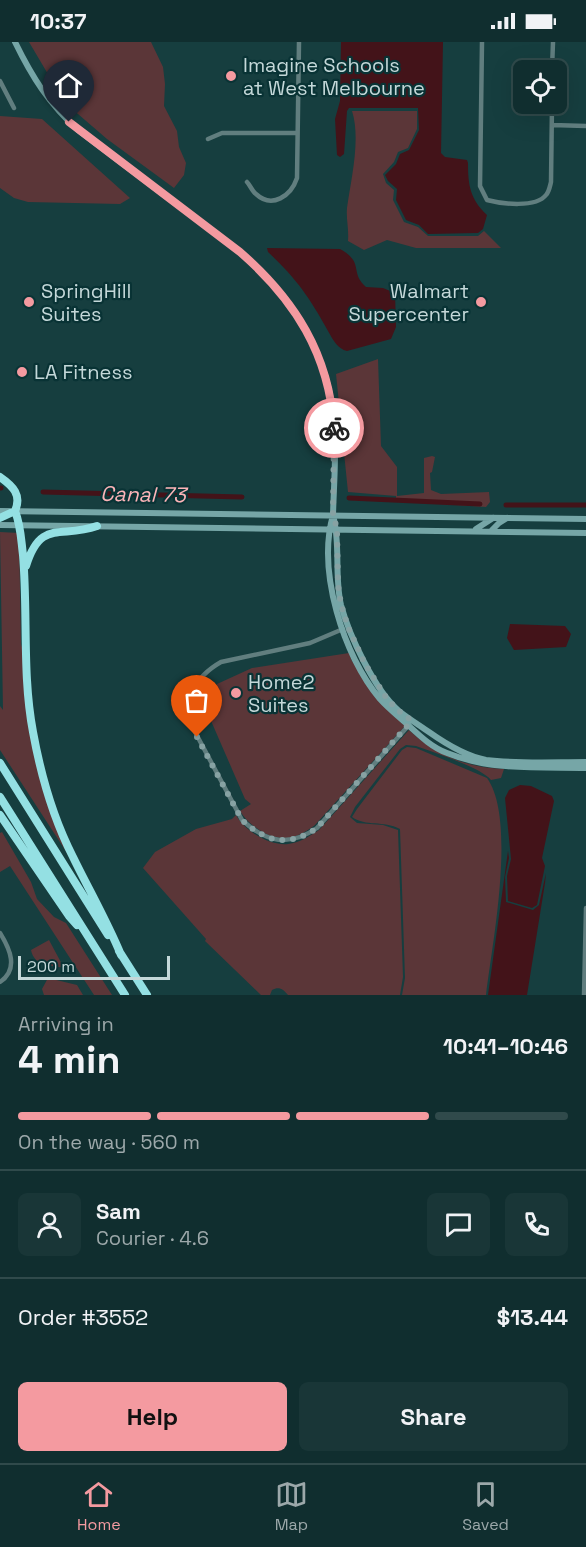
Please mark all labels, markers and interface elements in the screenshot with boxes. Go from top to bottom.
text: 10:37 [30,7,86,35]
place label: Imagine Schools at West Melbourne [243,52,425,101]
pin [43,60,94,122]
map controls [513,60,567,114]
button: locate [513,60,567,114]
icon: home [52,69,85,102]
marker: Imagine Schools at West Melbourne [224,69,238,83]
place label: SpringHill Suites [41,278,132,327]
place label: Walmart Supercenter [349,278,469,327]
marker: SpringHill Suites [22,295,36,309]
marker: Walmart Supercenter [474,295,488,309]
place label: LA Fitness [34,359,132,385]
marker: LA Fitness [15,365,29,379]
courier [304,398,364,458]
icon: bike [318,412,351,445]
water label: Canal 73 [100,480,189,508]
place label: Home2 Suites [248,669,315,718]
pin [171,675,222,737]
icon: bag [180,684,213,717]
marker: Home2 Suites [229,686,243,700]
scale bar [18,953,170,980]
text: 200 m [27,956,75,977]
text: Arriving in [18,1011,114,1037]
text: 10:41–10:46 [443,1032,568,1060]
text: 4 min [18,1035,120,1084]
text: On the way · 560 m [18,1129,200,1155]
button: person [18,1193,81,1256]
button: chat [427,1193,490,1256]
button: phone [505,1193,568,1256]
text: Sam [96,1197,141,1225]
text: Courier · 4.6 [96,1225,209,1251]
text: Order #3552 [18,1303,148,1331]
text: $13.44 [497,1303,568,1331]
button: Help [18,1382,287,1451]
button: Share [299,1382,568,1451]
tab: Home [77,1478,121,1535]
tab: Map [275,1478,308,1535]
tab: Saved [462,1478,509,1535]

